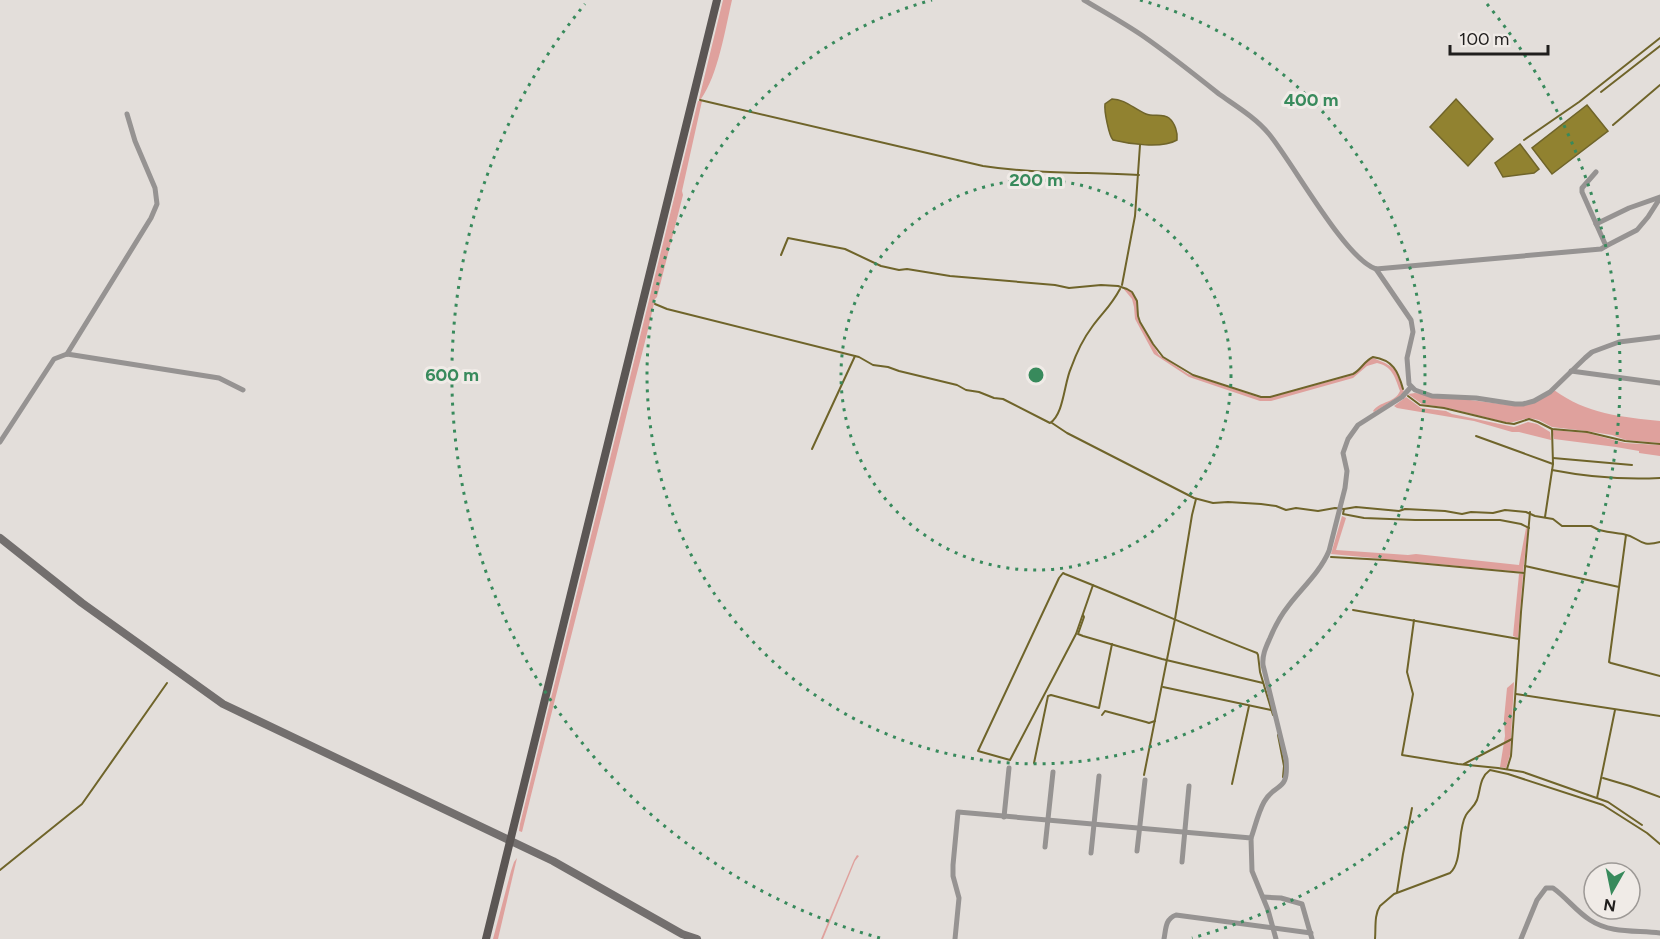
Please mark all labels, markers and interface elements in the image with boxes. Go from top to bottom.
scale bar [1450,18,1548,56]
text: 100 m [1459,28,1509,50]
text: 400 m [1284,89,1338,111]
text: 200 m [1009,169,1063,191]
text: 600 m [425,364,479,386]
centre of rings [1026,365,1046,385]
north arrow [1582,861,1642,921]
text: N [1602,895,1617,916]

